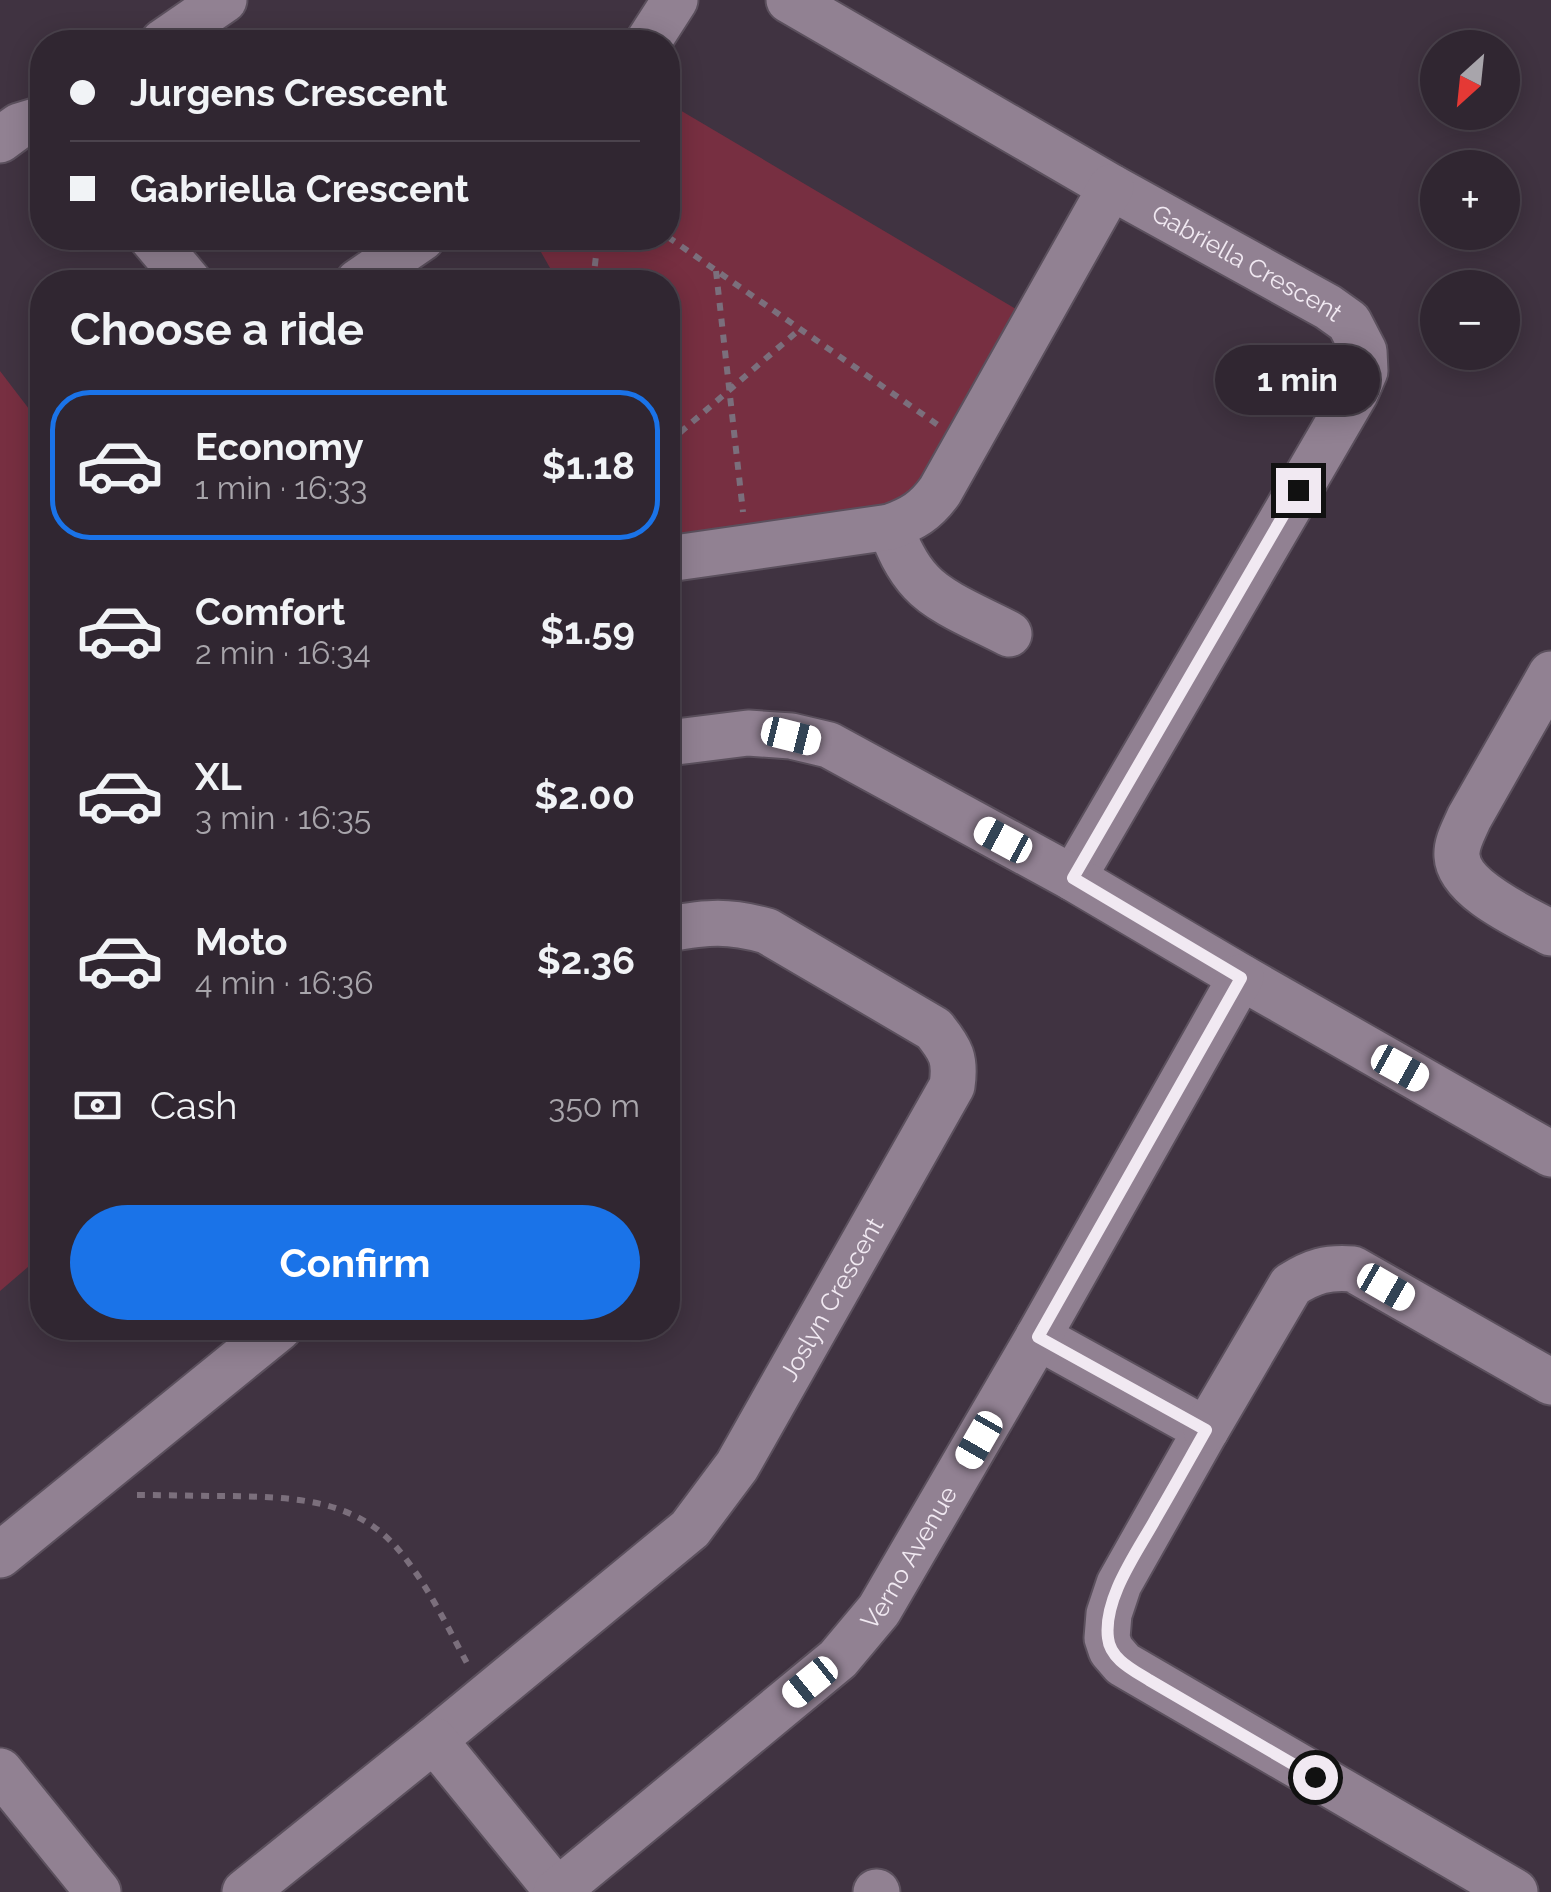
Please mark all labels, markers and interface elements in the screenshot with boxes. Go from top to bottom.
north arrow [1420,30,1520,130]
map controls [1420,30,1520,370]
text: Jurgens Crescent [130,70,448,115]
button: + [1420,150,1520,250]
text: Gabriella Crescent [130,166,469,211]
street label: Gabriella Crescent [1147,198,1349,328]
button: − [1420,270,1520,370]
text: Choose a ride [70,303,364,356]
callout: 1 min [1216,345,1380,415]
text: 1 min [1257,361,1338,398]
icon: car [75,420,165,510]
text: Economy [195,424,364,469]
text: $1.18 [542,443,635,488]
route end [1276,468,1321,513]
text: 1 min · 16:33 [195,469,367,506]
icon: car [75,585,165,675]
text: Comfort [195,589,345,634]
text: $1.59 [540,608,635,653]
text: 2 min · 16:34 [195,634,371,671]
car [758,714,824,758]
icon: car [75,750,165,840]
text: XL [195,754,242,799]
text: $2.00 [534,773,635,818]
text: 3 min · 16:35 [195,799,371,836]
car [969,813,1037,867]
icon: car [75,915,165,1005]
text: Moto [195,919,288,964]
text: $2.36 [537,938,635,983]
text: 4 min · 16:36 [195,964,373,1001]
car [1366,1040,1434,1096]
icon: cash [70,1078,125,1133]
text: Cash [150,1083,237,1128]
text: 350 m [548,1087,640,1124]
button: Confirm [70,1205,640,1320]
street label: Joslyn Crescent [773,1212,890,1386]
car [1353,1259,1419,1315]
car [951,1407,1007,1473]
street label: Verno Avenue [854,1481,963,1635]
car [777,1651,843,1713]
route start [1293,1755,1338,1800]

